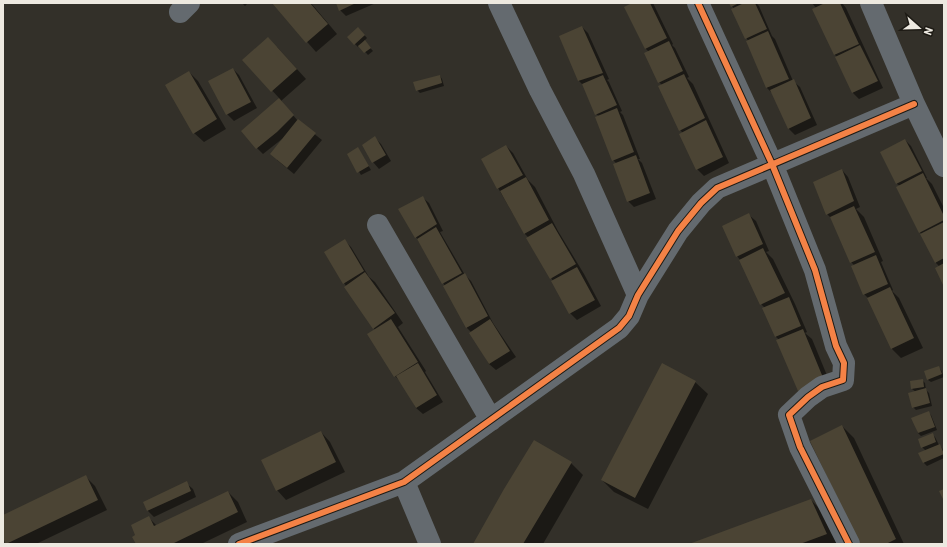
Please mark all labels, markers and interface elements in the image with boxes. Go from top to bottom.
north arrow [899,8,939,48]
text: N [922,26,936,37]

